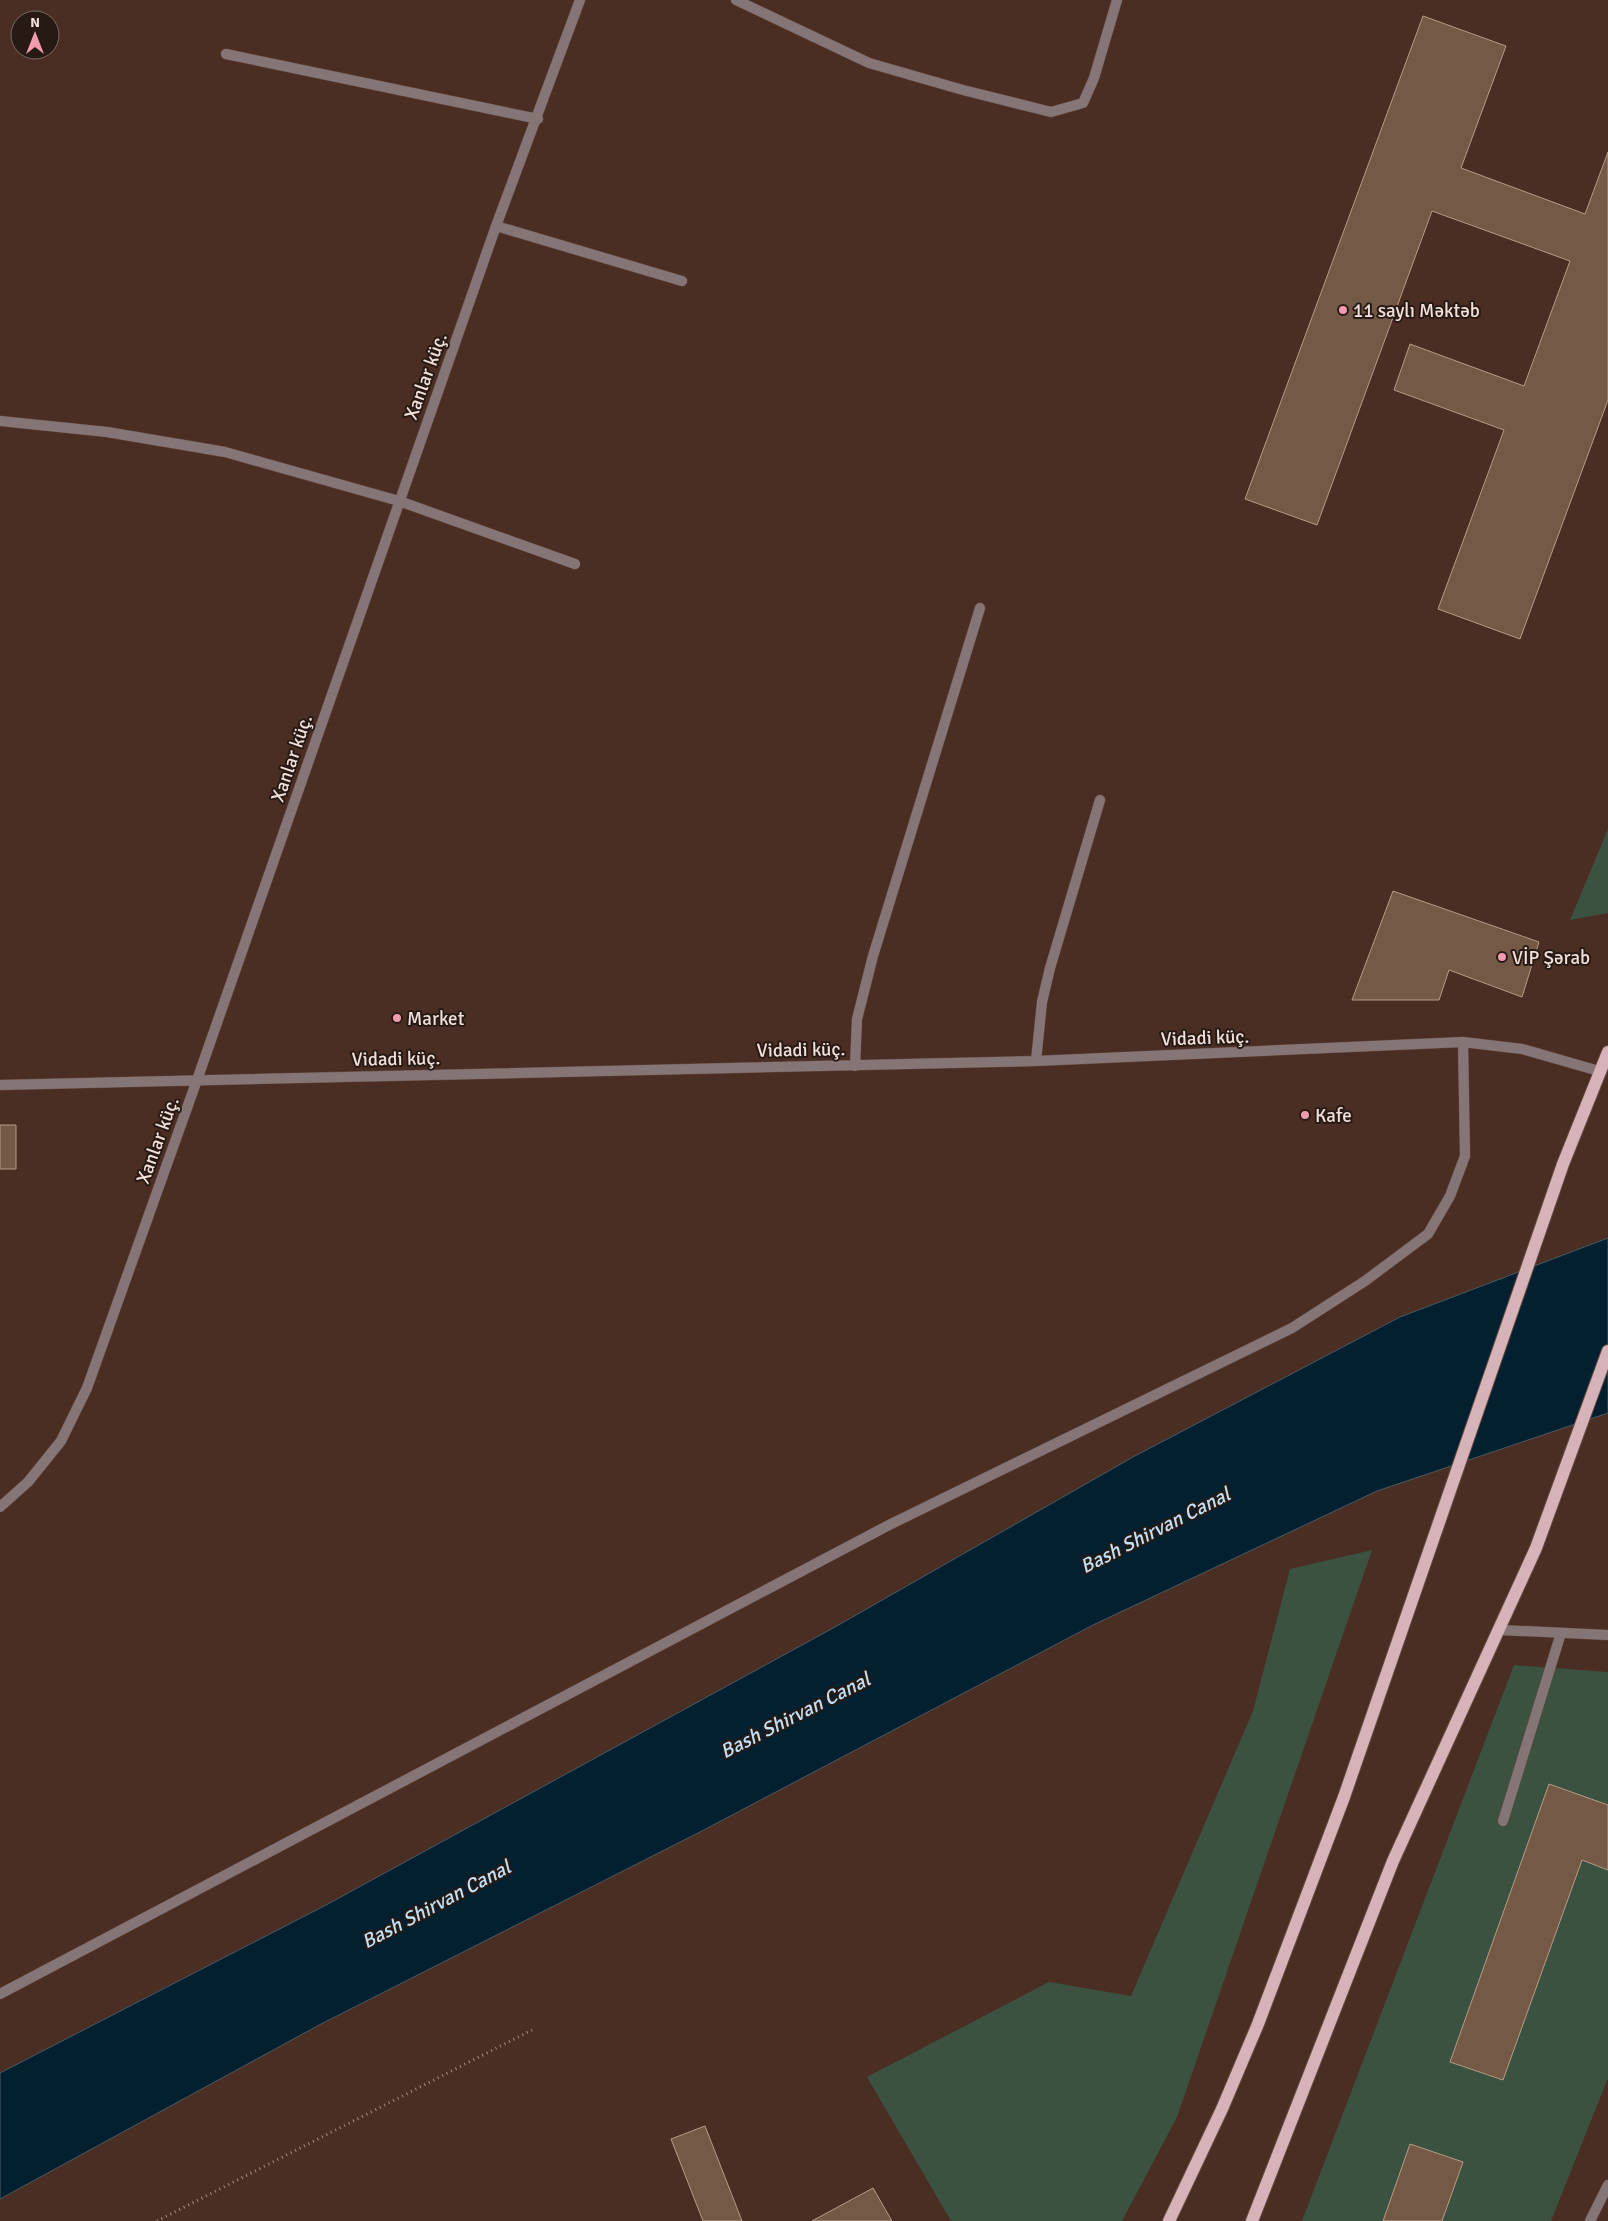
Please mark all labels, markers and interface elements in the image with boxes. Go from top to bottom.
north arrow [10,10,60,60]
text: N [30,14,40,31]
place label: 11 saylı Məktəb [1353,299,1480,323]
marker: 11 saylı Məktəb [1337,304,1349,316]
street label: Xanlar küç. [399,330,453,423]
street label: Xanlar küç. [266,711,318,805]
place label: VİP Şərab [1512,946,1590,970]
marker: VİP Şərab [1496,951,1508,963]
place label: Market [407,1007,465,1031]
marker: Market [391,1012,403,1024]
street label: Vidadi küç. [1160,1024,1250,1052]
street label: Vidadi küç. [757,1037,845,1063]
street label: Vidadi küç. [352,1046,440,1072]
street label: Xanlar küç. [131,1094,185,1187]
place label: Kafe [1315,1104,1352,1128]
marker: Kafe [1299,1109,1311,1121]
water label: Bash Shirvan Canal [1076,1481,1236,1579]
water label: Bash Shirvan Canal [716,1666,876,1764]
water label: Bash Shirvan Canal [357,1854,517,1954]

